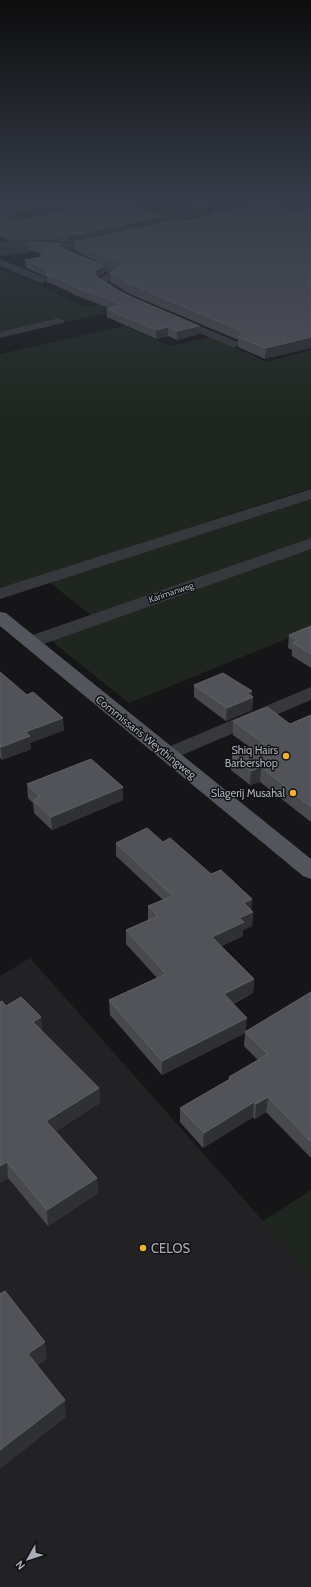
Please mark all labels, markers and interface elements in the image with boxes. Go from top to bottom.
street label: Karimanweg [147,579,195,605]
street label: Commissaris Weythingweg [93,692,199,782]
place label: Shiq Hairs Barbershop [225,743,278,770]
marker: Shiq Hairs Barbershop [281,751,291,761]
place label: Slagerij Musahal [211,786,285,800]
marker: Slagerij Musahal [288,788,298,798]
place label: CELOS [151,1240,190,1256]
marker: CELOS [138,1243,148,1253]
north arrow [8,1539,48,1579]
text: N [12,1558,28,1573]

